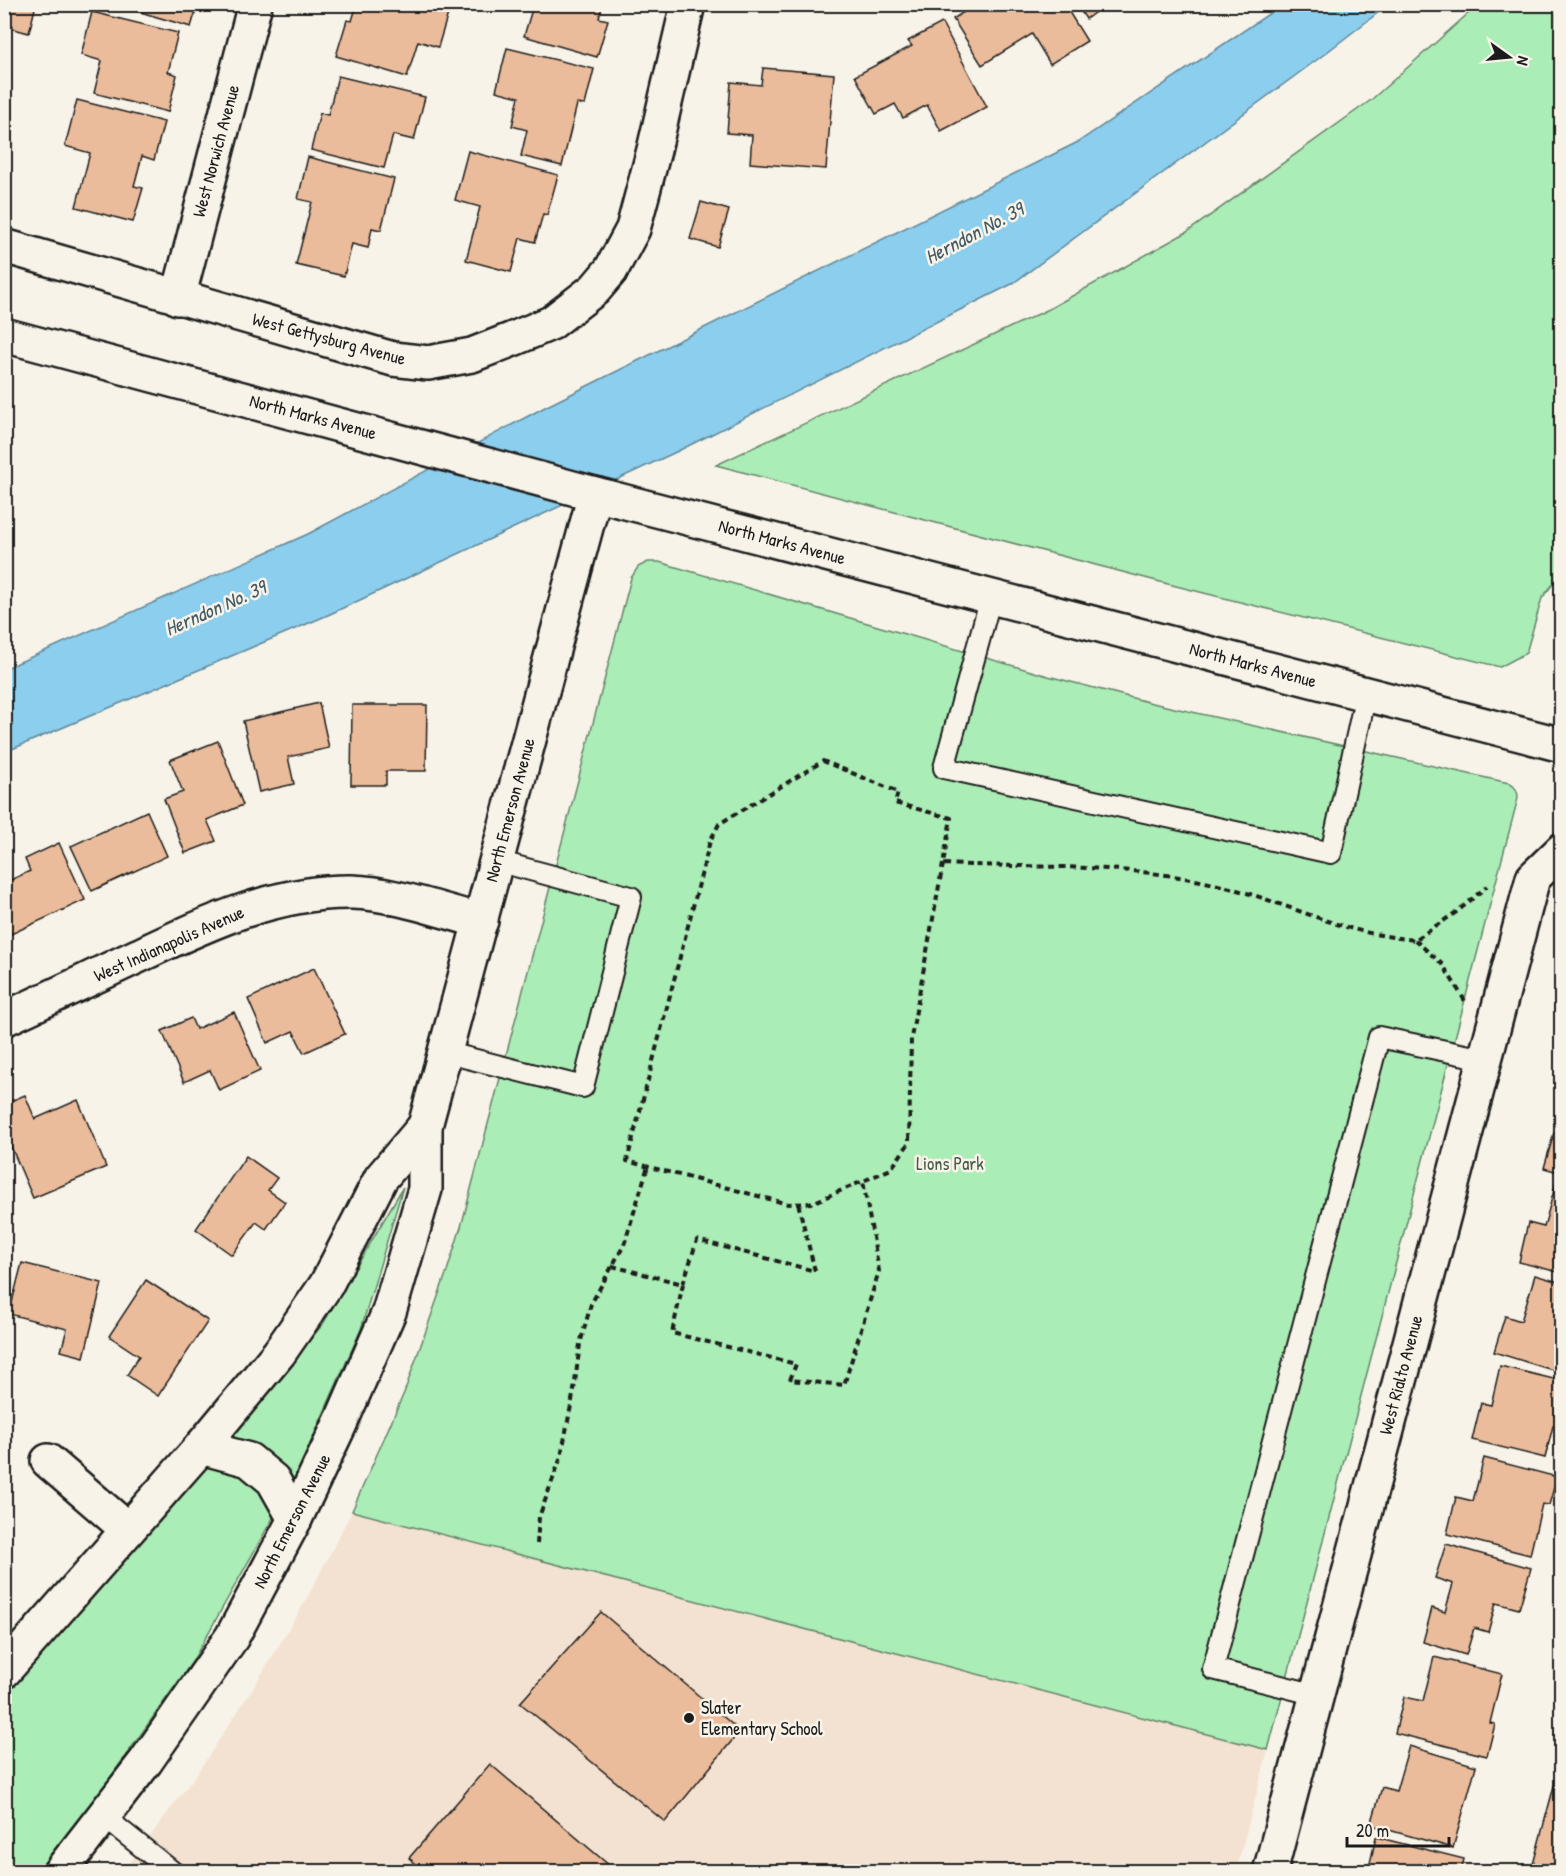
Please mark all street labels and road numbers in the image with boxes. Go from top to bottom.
street label: West Norwich Avenue [186,82,245,220]
street label: West Gettysburg Avenue [250,306,408,371]
street label: North Marks Avenue [247,388,379,445]
street label: North Marks Avenue [716,513,848,570]
street label: North Marks Avenue [1187,636,1319,693]
street label: North Emerson Avenue [478,735,541,885]
street label: West Indianapolis Avenue [90,899,248,988]
street label: West Rialto Avenue [1373,1312,1428,1437]
street label: North Emerson Avenue [247,1449,336,1592]

